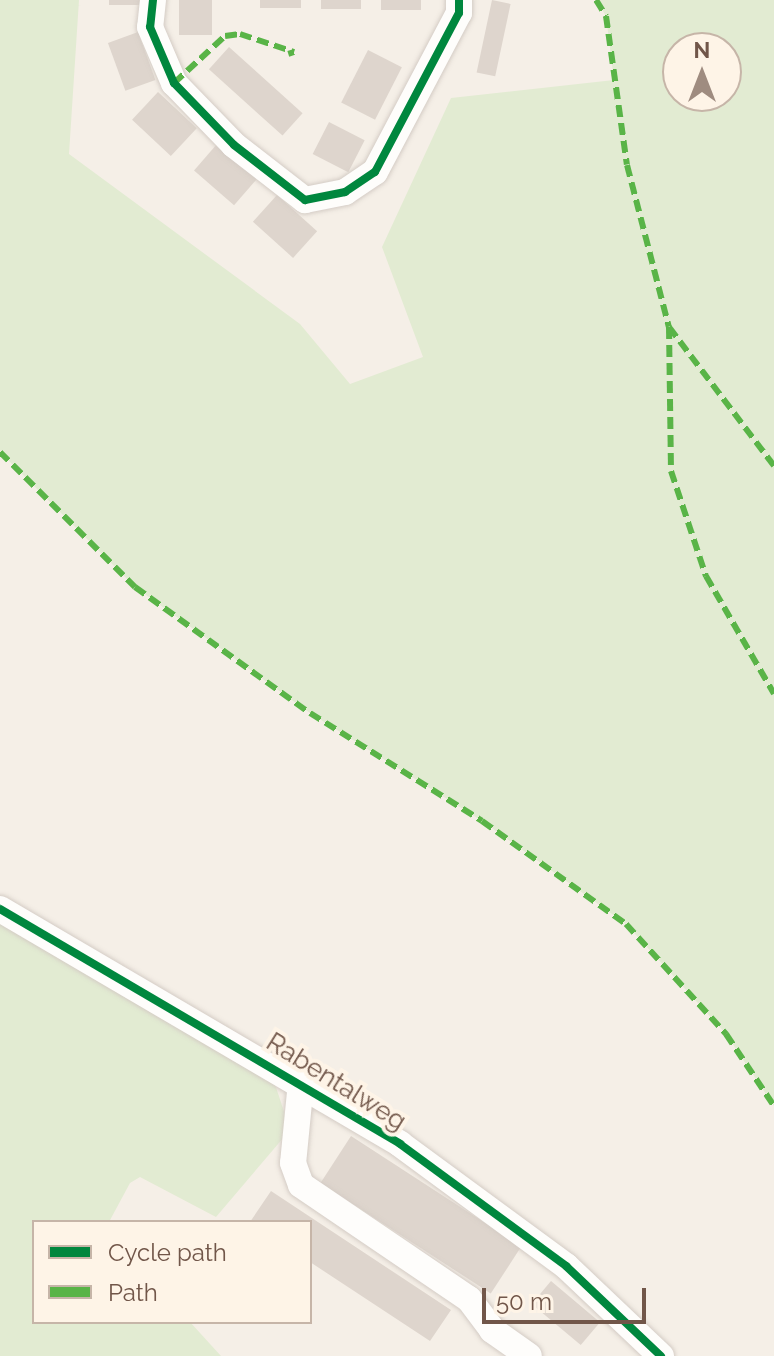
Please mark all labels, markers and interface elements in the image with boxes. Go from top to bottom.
north arrow [662,32,742,112]
text: N [694,37,710,63]
street label: Rabentalweg [260,1027,412,1137]
legend [32,1220,312,1324]
text: Cycle path [108,1238,227,1267]
scale bar [486,1272,650,1322]
text: Path [108,1278,158,1307]
text: 50 m [496,1287,552,1316]

